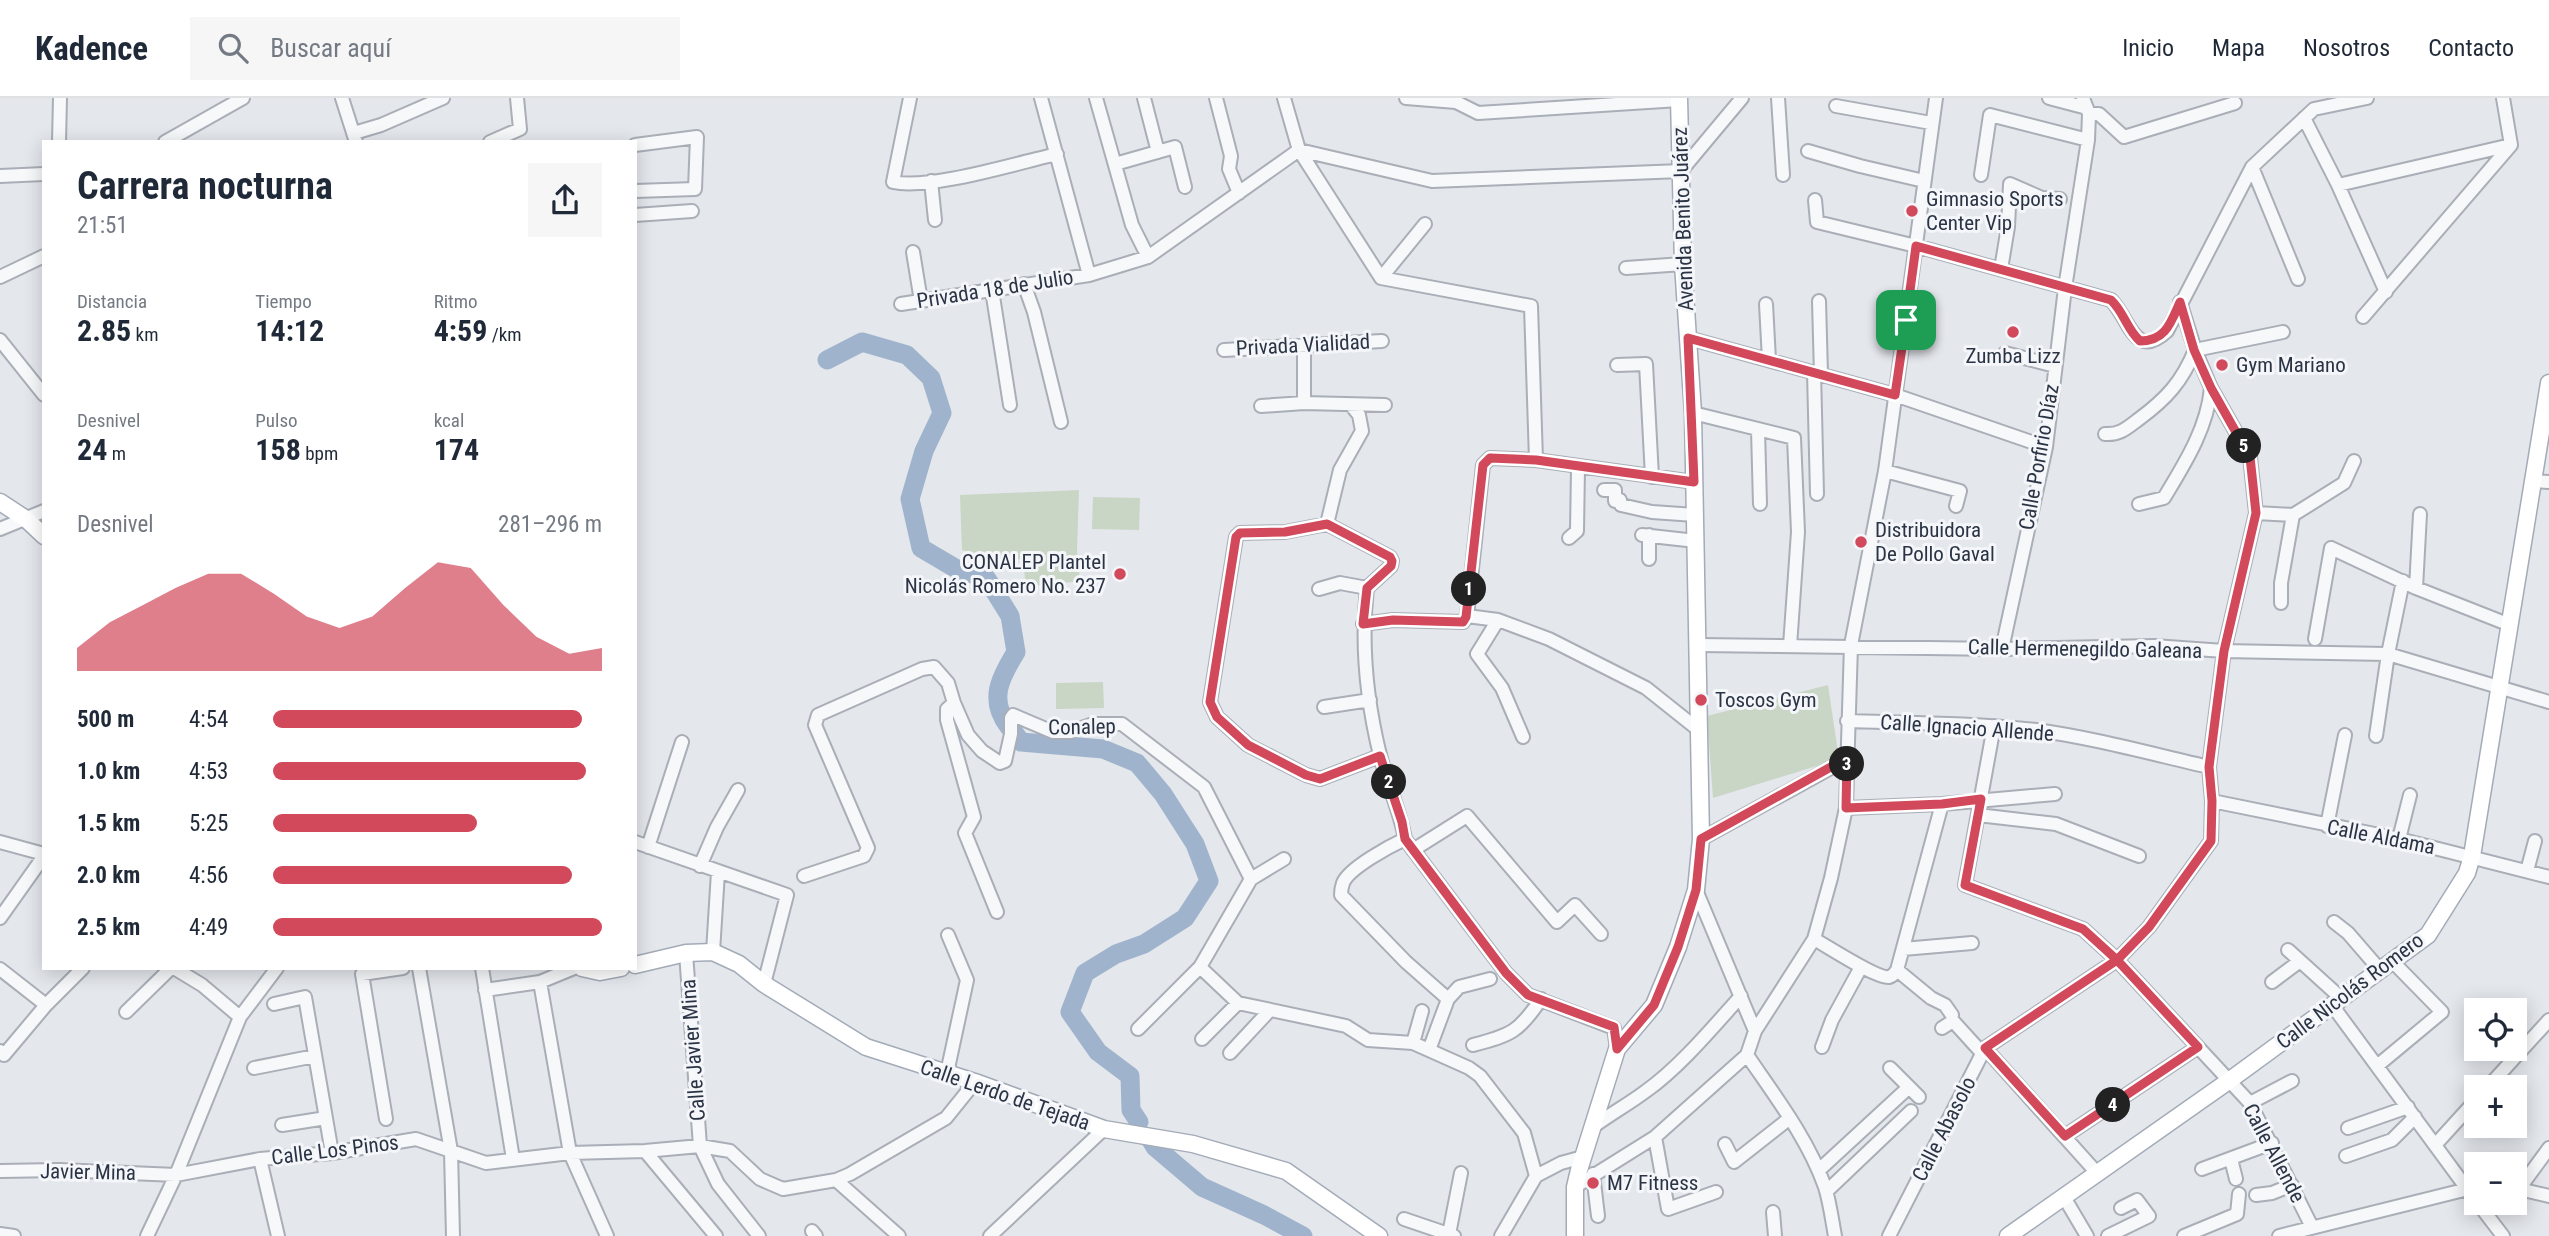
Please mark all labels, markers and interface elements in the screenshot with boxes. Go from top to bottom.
search box [190,17,680,80]
text: Kadence [35,29,148,68]
icon: search [214,29,252,67]
text: Buscar aquí [270,33,391,63]
text: Inicio [2122,34,2174,62]
text: Mapa [2212,34,2265,62]
text: Nosotros [2303,34,2390,62]
text: Contacto [2428,34,2514,62]
street label: Avenida Benito Juárez [1668,127,1698,311]
button: share [528,163,602,237]
text: Carrera nocturna [77,164,333,208]
place label: Gimnasio Sports Center Vip [1926,187,2064,235]
marker: Gimnasio Sports Center Vip [1904,203,1920,219]
text: 21:51 [77,212,128,239]
street label: Privada 18 de Julio [915,265,1075,313]
text: Distancia [77,290,147,313]
text: Tiempo [255,290,312,313]
text: Ritmo [434,290,478,313]
pin [1876,290,1936,350]
icon: arrive [1887,301,1925,339]
text: 2.85 [77,313,131,348]
text: 14:12 [255,313,324,348]
text: 4:59 [434,313,487,348]
text: km [131,323,158,346]
text: /km [487,323,522,346]
marker: Zumba Lizz [2005,324,2021,340]
street label: Privada Vialidad [1235,330,1371,360]
place label: Zumba Lizz [1965,344,2061,368]
place label: Gym Mariano [2236,353,2346,377]
marker: Gym Mariano [2214,357,2230,373]
street label: Calle Porfirio Díaz [2014,382,2064,532]
text: Desnivel [77,409,140,432]
text: Pulso [255,409,298,432]
text: kcal [434,409,464,432]
pin: 5 [2226,428,2262,464]
text: 24 [77,432,107,467]
text: 158 [255,432,301,467]
text: 174 [434,432,479,467]
text: 5 [2239,434,2248,457]
text: m [107,442,126,465]
text: bpm [301,442,338,465]
text: Desnivel [77,511,154,538]
text: 281–296 m [498,511,602,538]
place label: Distribuidora De Pollo Gaval [1875,518,1995,566]
marker: Distribuidora De Pollo Gaval [1853,534,1869,550]
place label: CONALEP Plantel Nicolás Romero No. 237 [905,550,1106,598]
marker: CONALEP Plantel Nicolás Romero No. 237 [1112,566,1128,582]
pin: 1 [1452,572,1486,606]
text: 1 [1464,577,1473,600]
street label: Calle Hermenegildo Galeana [1968,635,2202,663]
place label: Toscos Gym [1715,688,1817,712]
marker: Toscos Gym [1693,692,1709,708]
text: 500 m [77,706,134,733]
text: 4:54 [189,706,228,733]
street label: Calle Ignacio Allende [1879,710,2055,746]
street label: Conalep [1048,714,1116,740]
pin: 3 [1829,746,1864,782]
text: 3 [1842,752,1851,775]
text: 1.0 km [77,758,140,785]
text: 4:53 [189,758,228,785]
pin: 2 [1372,764,1406,800]
text: 2 [1384,770,1393,793]
text: 1.5 km [77,810,140,837]
text: 5:25 [189,810,228,837]
street label: Calle Aldama [2325,815,2437,859]
text: 2.0 km [77,862,140,889]
text: 4:56 [189,862,228,889]
text: 2.5 km [77,914,140,941]
text: 4:49 [189,914,228,941]
street label: Calle Nicolás Romero [2272,928,2428,1054]
street label: Calle Javier Mina [676,978,710,1122]
map controls [2464,998,2527,1215]
button: locate [2464,998,2527,1061]
street label: Calle Lerdo de Tejada [917,1055,1093,1135]
street label: Calle Abasolo [1907,1073,1981,1185]
button: + [2464,1075,2527,1138]
pin: 4 [2096,1088,2130,1122]
text: 4 [2108,1093,2117,1116]
street label: Calle Allende [2238,1100,2310,1207]
street label: Calle Los Pinos [270,1130,400,1170]
button: − [2464,1152,2527,1215]
street label: Javier Mina [40,1159,136,1185]
place label: M7 Fitness [1607,1171,1698,1195]
marker: M7 Fitness [1585,1175,1601,1191]

